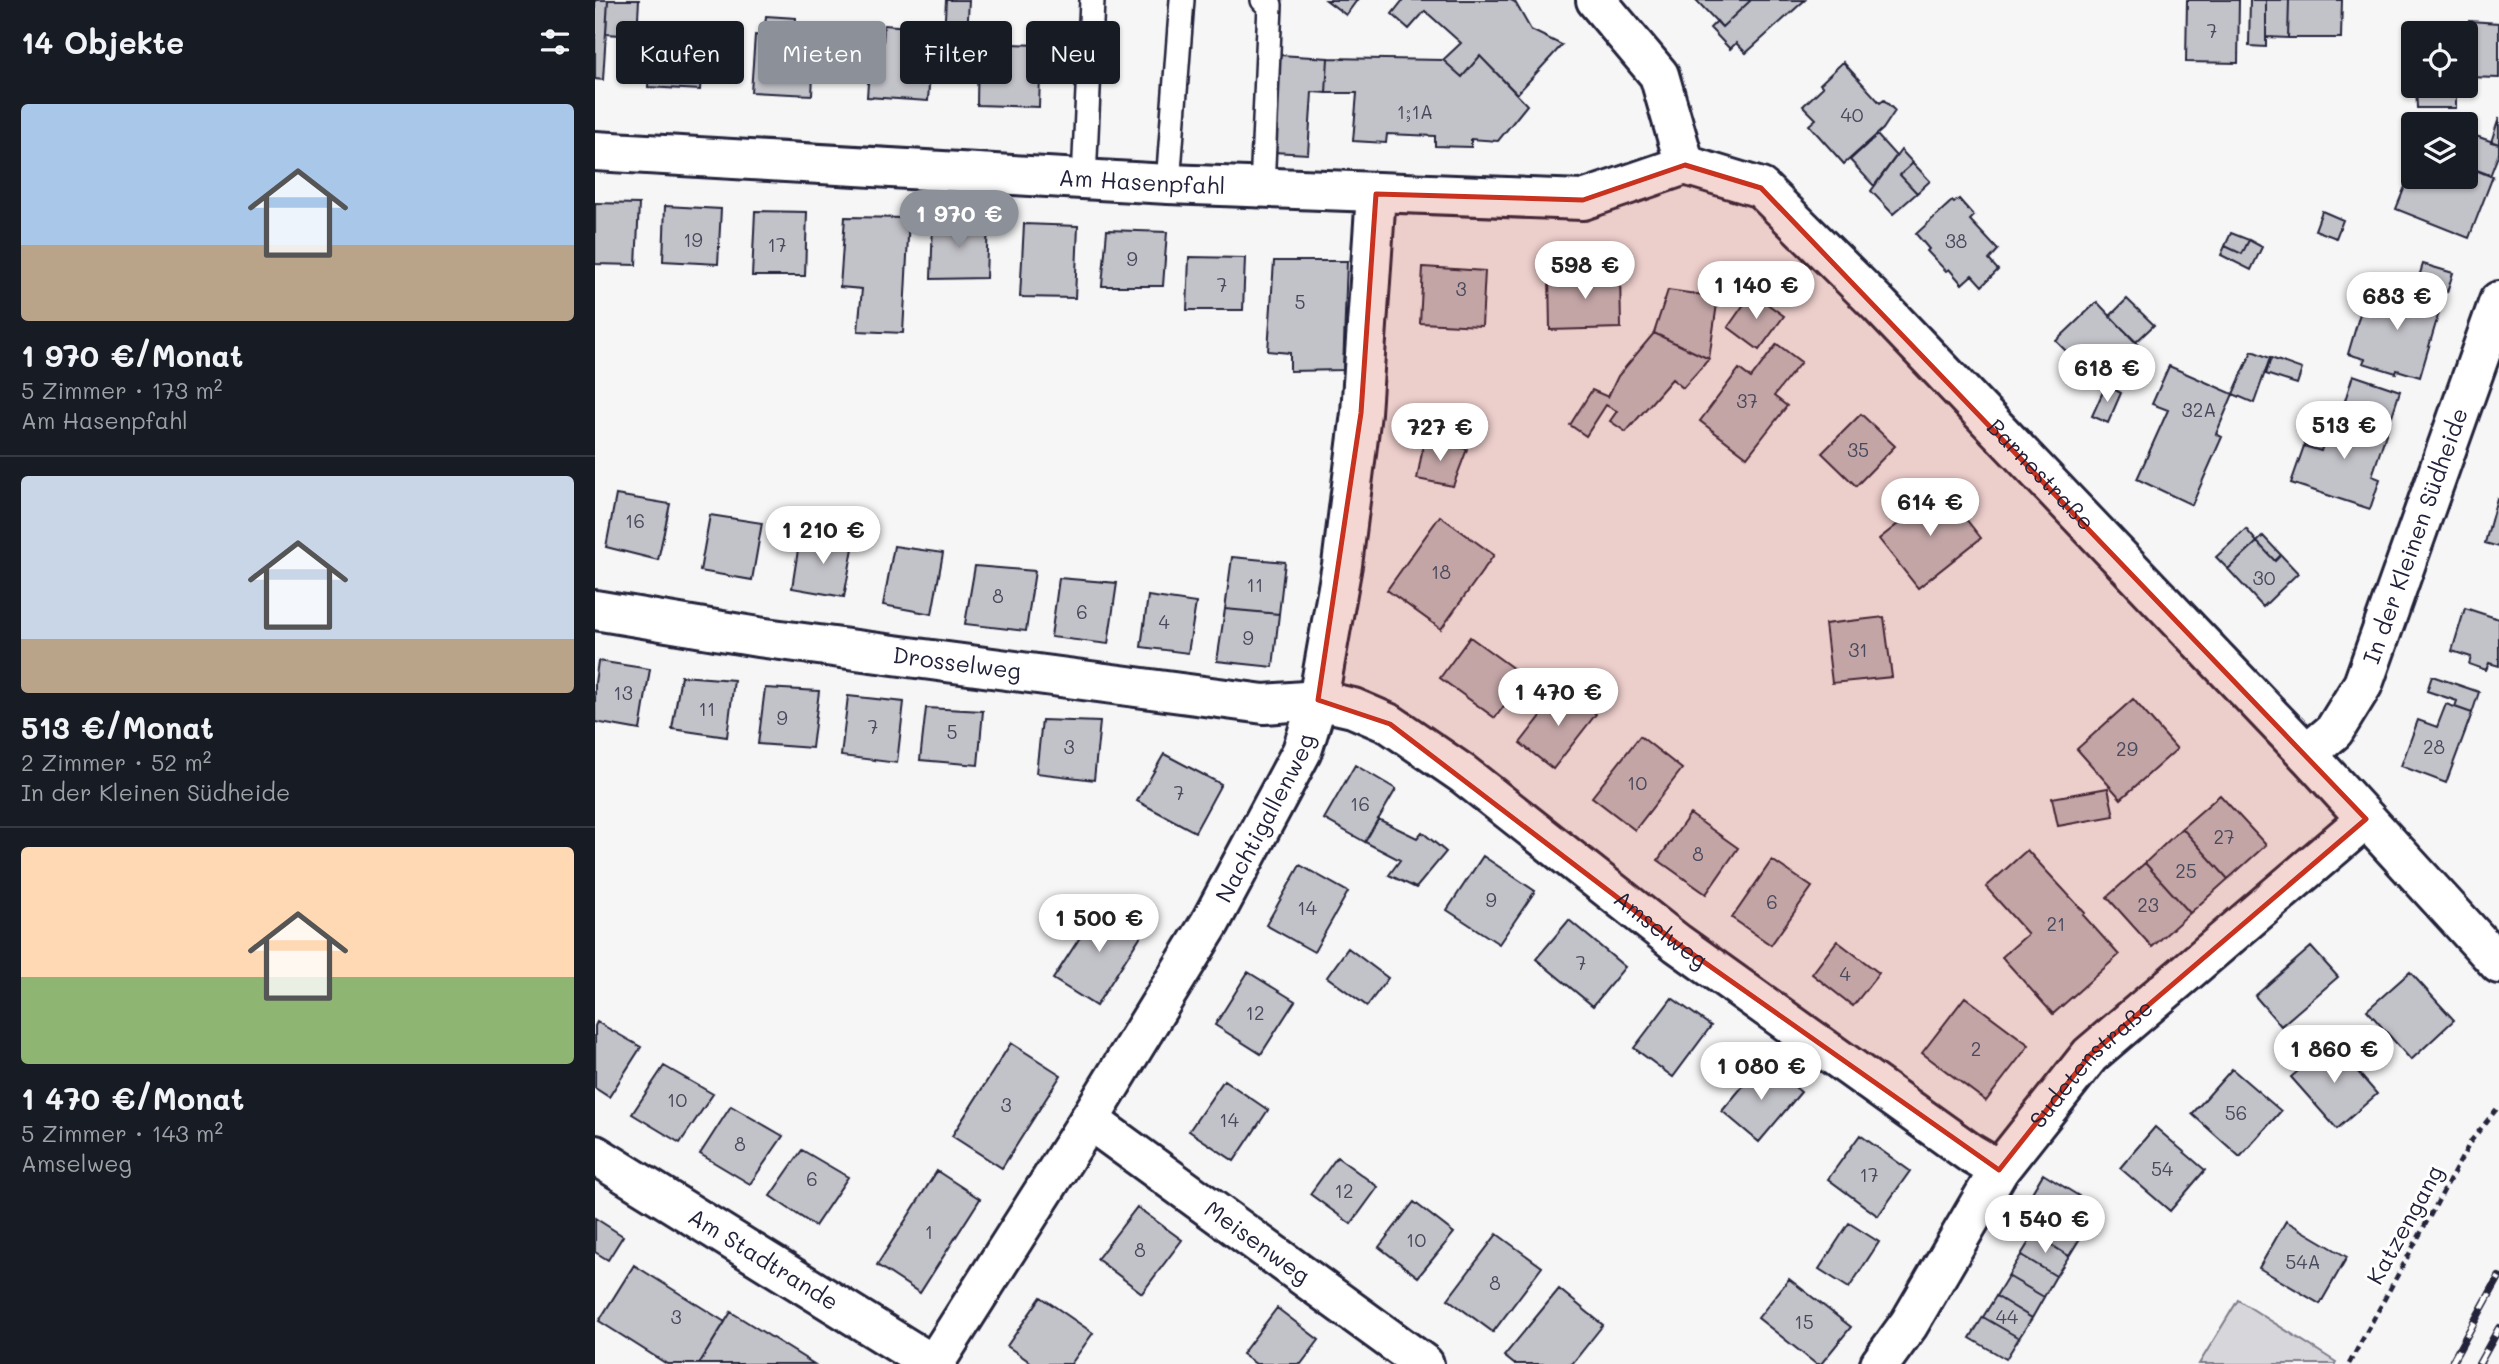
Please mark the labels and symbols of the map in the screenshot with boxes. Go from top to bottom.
house number: 7 [2207,18,2217,43]
house number: 1;1A [1397,99,1433,124]
house number: 40 [1841,102,1864,127]
street label: Am Hasenpfahl [1058,162,1226,200]
pin: 1 970 € [894,190,1024,250]
house number: 19 [683,227,703,252]
house number: 38 [1945,228,1967,253]
house number: 17 [767,232,787,257]
pin: 598 € [1536,242,1634,301]
house number: 9 [1126,246,1138,271]
pin: 1 140 € [1691,262,1821,321]
house number: 7 [1217,272,1227,297]
pin: 683 € [2348,272,2446,332]
house number: 3 [1455,276,1467,301]
house number: 5 [1294,289,1306,314]
pin: 618 € [2058,344,2156,404]
house number: 37 [1736,388,1758,413]
house number: 32A [2182,397,2216,422]
pin: 513 € [2295,402,2393,461]
street label: In der Kleinen Südheide [2355,403,2474,667]
pin: 727 € [1391,404,1489,463]
street label: Barnestraße [1981,412,2102,536]
house number: 35 [1847,437,1869,462]
pin: 614 € [1881,478,1979,538]
pin: 1 210 € [758,506,888,566]
house number: 16 [625,508,645,533]
house number: 18 [1431,559,1451,584]
house number: 30 [2253,565,2276,590]
house number: 11 [1247,572,1264,597]
house number: 8 [992,583,1004,608]
house number: 6 [1076,599,1088,624]
house number: 4 [1158,609,1170,634]
house number: 9 [1242,625,1254,650]
house number: 31 [1848,637,1868,662]
street label: Drosselweg [891,639,1023,686]
pin: 1 470 € [1493,668,1623,728]
house number: 13 [613,680,633,705]
house number: 11 [699,696,716,721]
house number: 9 [776,705,788,730]
house number: 7 [868,714,878,739]
house number: 5 [946,719,958,744]
street label: Nachtigallenweg [1208,730,1320,907]
house number: 3 [1063,734,1075,759]
house number: 28 [2423,734,2445,759]
house number: 29 [2116,736,2138,761]
house number: 10 [1627,770,1647,795]
house number: 7 [1174,780,1184,805]
house number: 16 [1350,791,1370,816]
house number: 27 [2213,824,2235,849]
house number: 8 [1692,841,1704,866]
house number: 25 [2175,858,2197,883]
street label: Amselweg [1608,883,1714,974]
house number: 9 [1485,887,1497,912]
house number: 6 [1766,889,1778,914]
house number: 23 [2137,892,2159,917]
pin: 1 500 € [1034,894,1164,954]
house number: 14 [1297,895,1317,920]
house number: 21 [2046,911,2066,936]
house number: 7 [1576,950,1586,975]
house number: 4 [1839,961,1851,986]
street label: Sudetenstraße [2022,992,2159,1134]
house number: 12 [1245,1000,1265,1025]
pin: 1 860 € [2269,1026,2399,1085]
house number: 2 [1971,1036,1981,1061]
pin: 1 080 € [1696,1042,1826,1102]
house number: 10 [667,1087,687,1112]
house number: 3 [1000,1092,1012,1117]
house number: 56 [2225,1100,2247,1125]
house number: 14 [1219,1107,1239,1132]
house number: 8 [734,1131,746,1156]
house number: 54 [2151,1156,2173,1181]
street label: Katzengang [2359,1160,2449,1289]
house number: 17 [1859,1162,1879,1187]
house number: 6 [806,1166,818,1191]
house number: 12 [1334,1178,1354,1203]
street label: Meisenweg [1199,1193,1316,1290]
pin: 1 540 € [1980,1196,2110,1255]
street label: Am Stadtrande [683,1201,844,1316]
house number: 1 [925,1219,933,1244]
house number: 10 [1406,1227,1426,1252]
house number: 8 [1134,1237,1146,1262]
house number: 54A [2285,1249,2321,1274]
house number: 8 [1489,1270,1501,1295]
house number: 3 [670,1304,682,1329]
house number: 44 [1996,1304,2018,1329]
house number: 15 [1794,1309,1814,1334]

